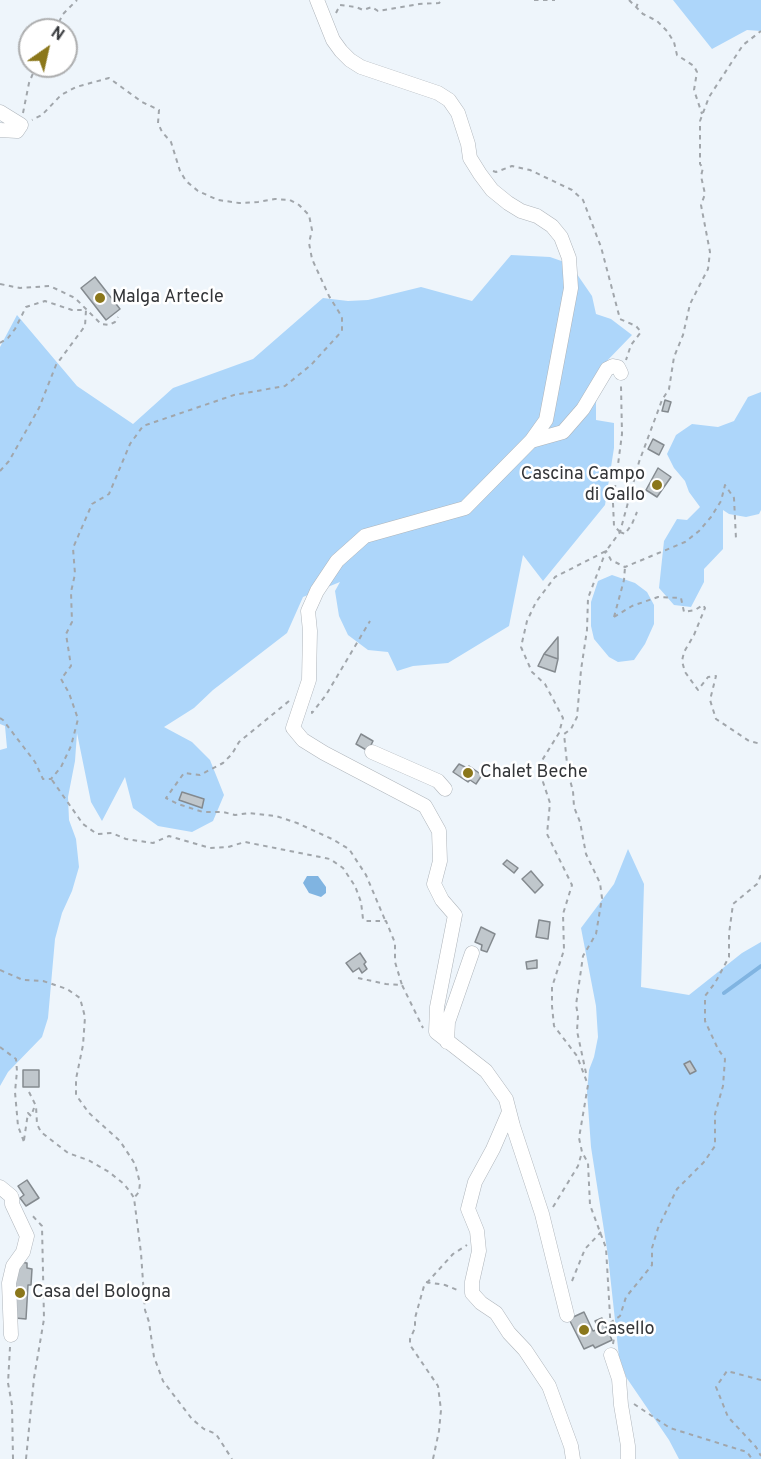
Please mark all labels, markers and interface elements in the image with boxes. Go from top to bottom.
north arrow [18,18,78,78]
text: N [47,23,67,46]
place label: Malga Artecle [112,287,224,309]
marker: Malga Artecle [93,291,107,305]
place label: Cascina Campo di Gallo [521,464,645,506]
marker: Cascina Campo di Gallo [650,478,664,492]
place label: Chalet Beche [480,762,588,784]
marker: Chalet Beche [461,766,475,780]
place label: Casa del Bologna [32,1282,171,1304]
marker: Casa del Bologna [13,1286,27,1300]
place label: Casello [596,1319,655,1341]
marker: Casello [577,1323,591,1337]

